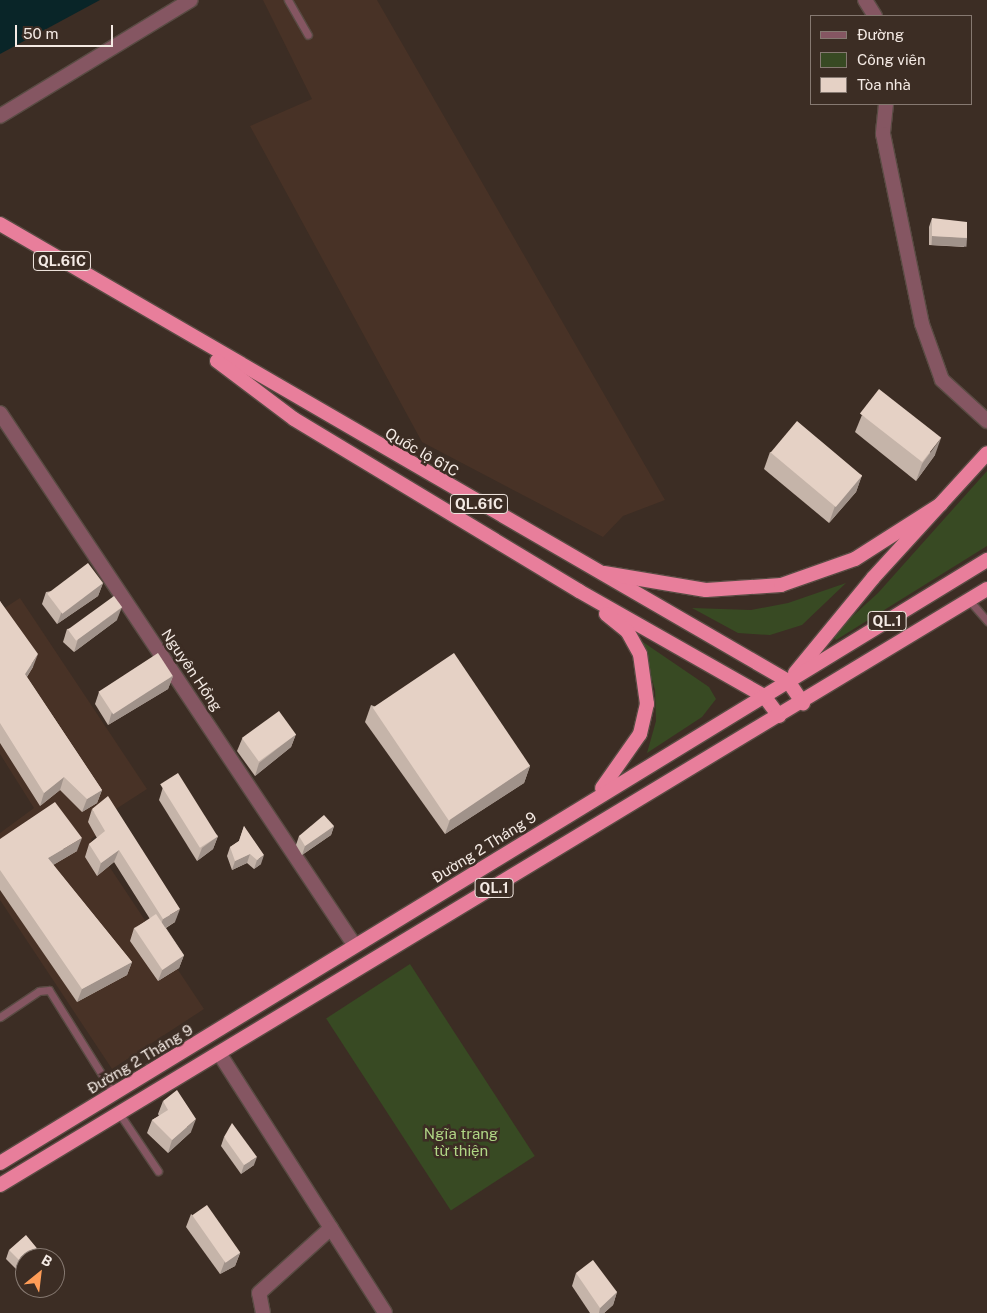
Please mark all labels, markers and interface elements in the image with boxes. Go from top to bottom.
scale bar [18,15,115,47]
legend [810,15,972,105]
text: 50 m [23,25,58,42]
text: Đường [857,26,904,43]
text: Công viên [857,51,926,68]
text: Tòa nhà [857,76,911,93]
road number: QL.61C [32,250,92,272]
street label: Quốc lộ 61C [382,424,462,480]
road number: QL.61C [449,492,509,516]
road number: QL.1 [867,610,907,632]
street label: Nguyên Hồng [158,625,226,715]
street label: Đường 2 Tháng 9 [428,808,540,886]
road number: QL.1 [474,876,514,900]
street label: Đường 2 Tháng 9 [84,1020,196,1098]
park label: Ngĩa trang từ thiện [424,1124,498,1159]
north arrow [15,1248,65,1298]
text: B [39,1251,55,1270]

